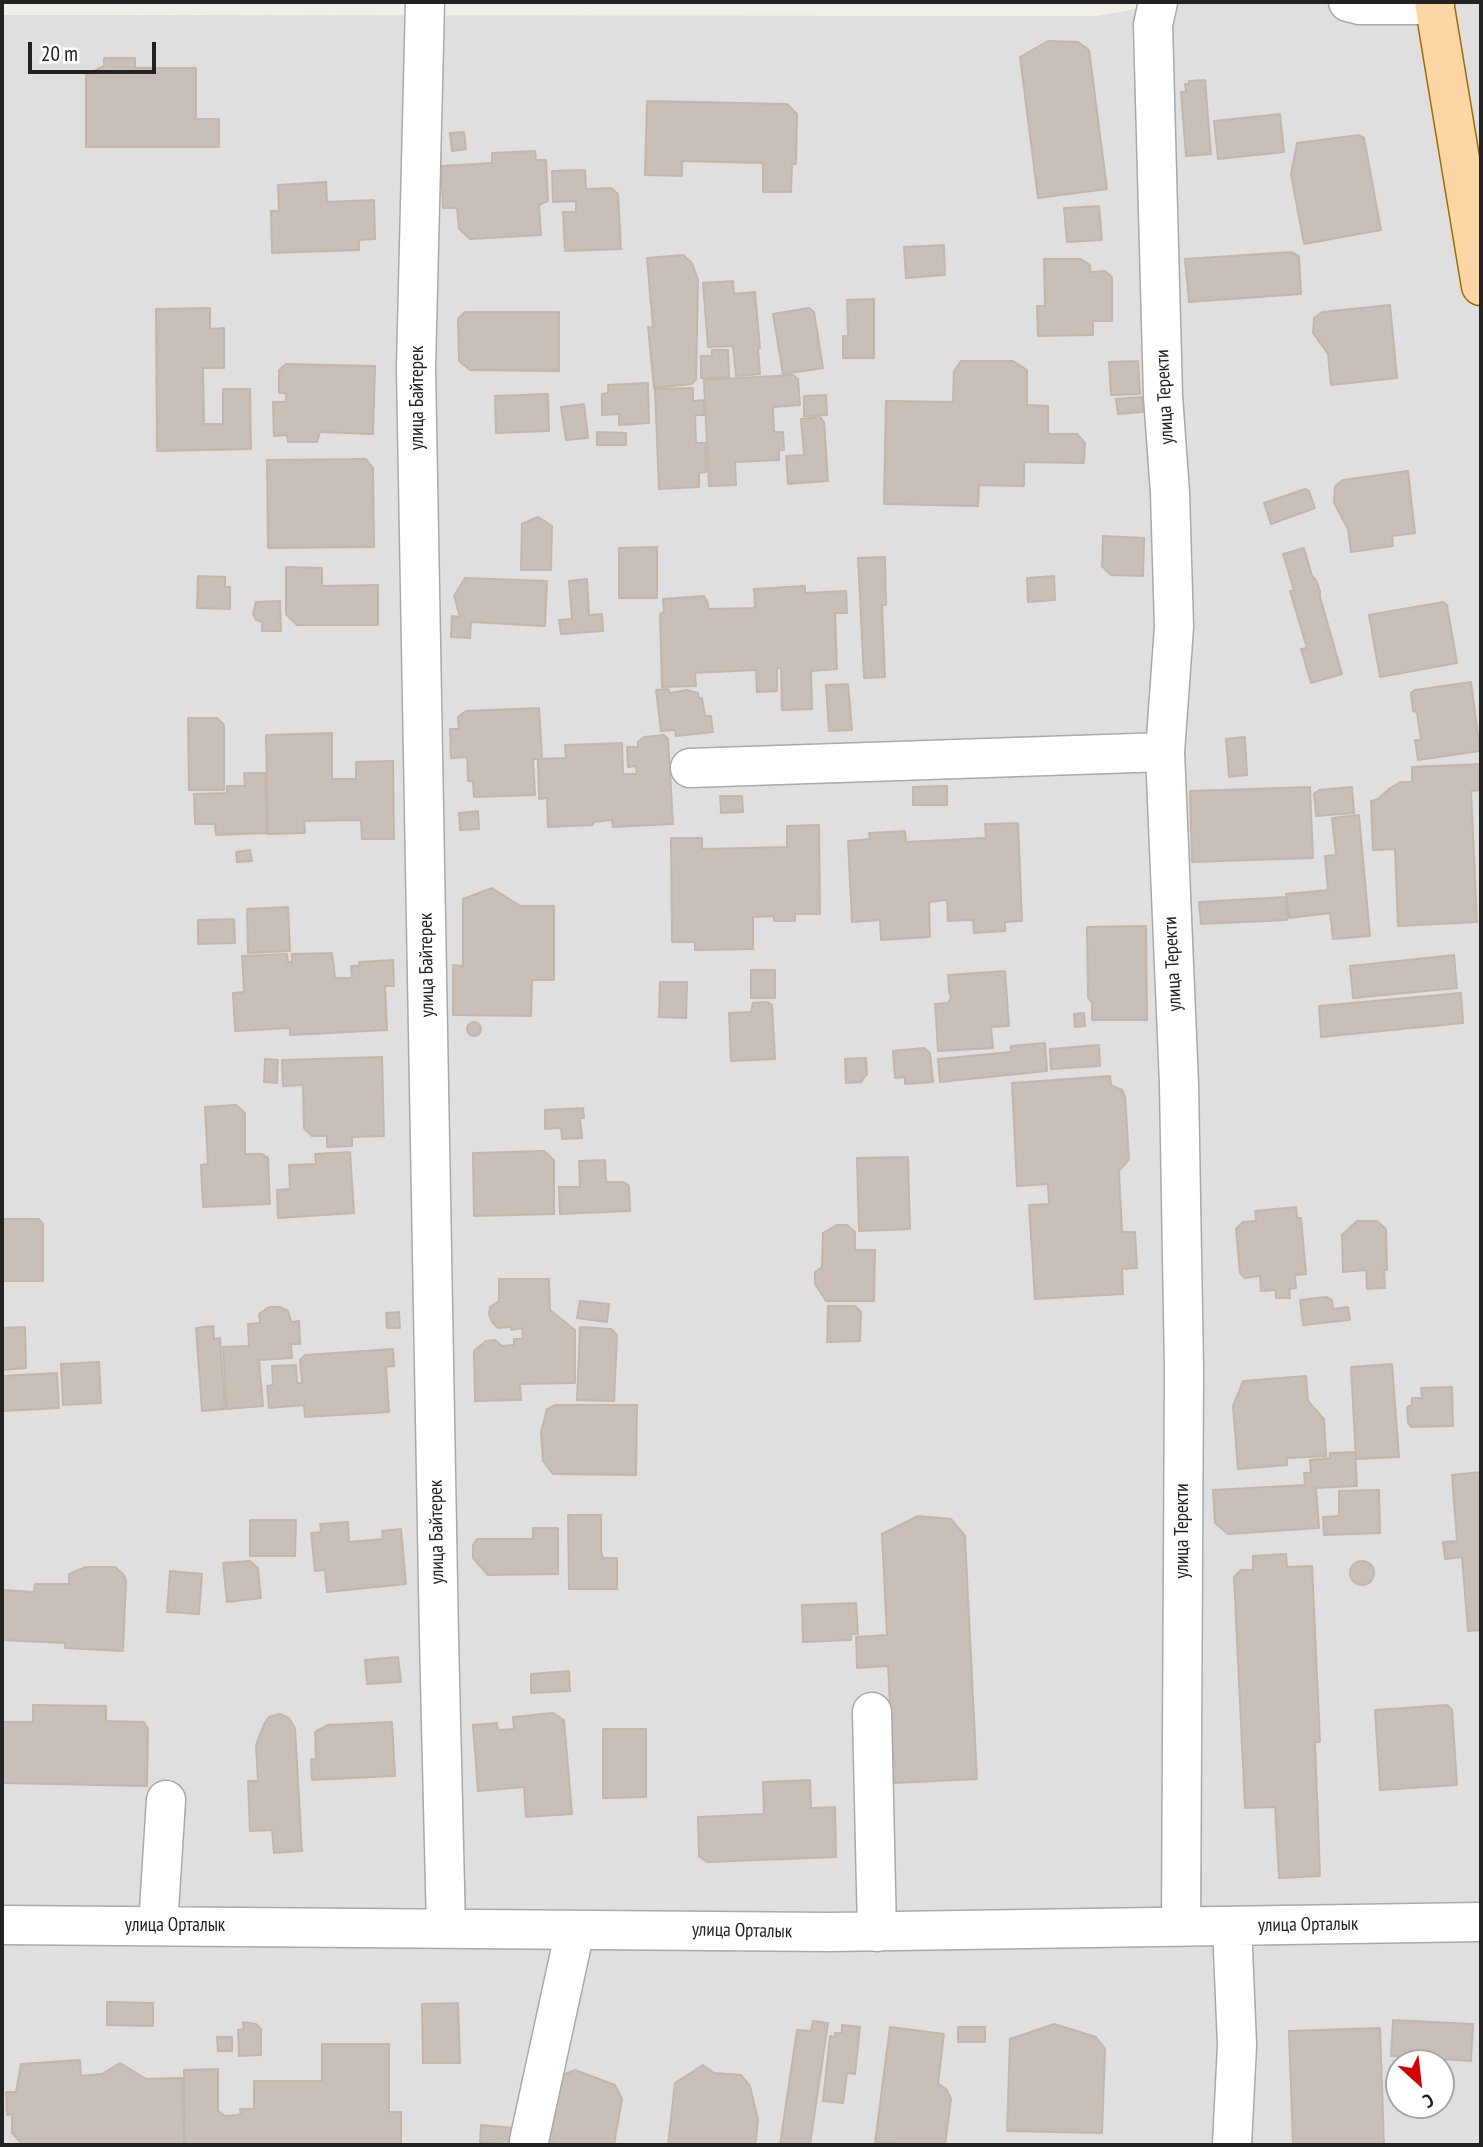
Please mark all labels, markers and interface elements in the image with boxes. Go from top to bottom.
scale bar [32,28,159,72]
text: 20 m [41,40,78,67]
street label: улица Байтерек [407,346,429,450]
street label: улица Теректи [1151,349,1179,445]
street label: улица Байтерек [415,913,439,1017]
street label: улица Теректи [1159,916,1187,1012]
street label: улица Байтерек [425,1480,449,1584]
street label: улица Теректи [1172,1483,1194,1579]
street label: улица Орталык [1258,1913,1358,1937]
street label: улица Орталык [125,1915,225,1937]
street label: улица Орталык [692,1919,792,1943]
north arrow [1385,2049,1455,2119]
text: С [1419,2088,1438,2114]

